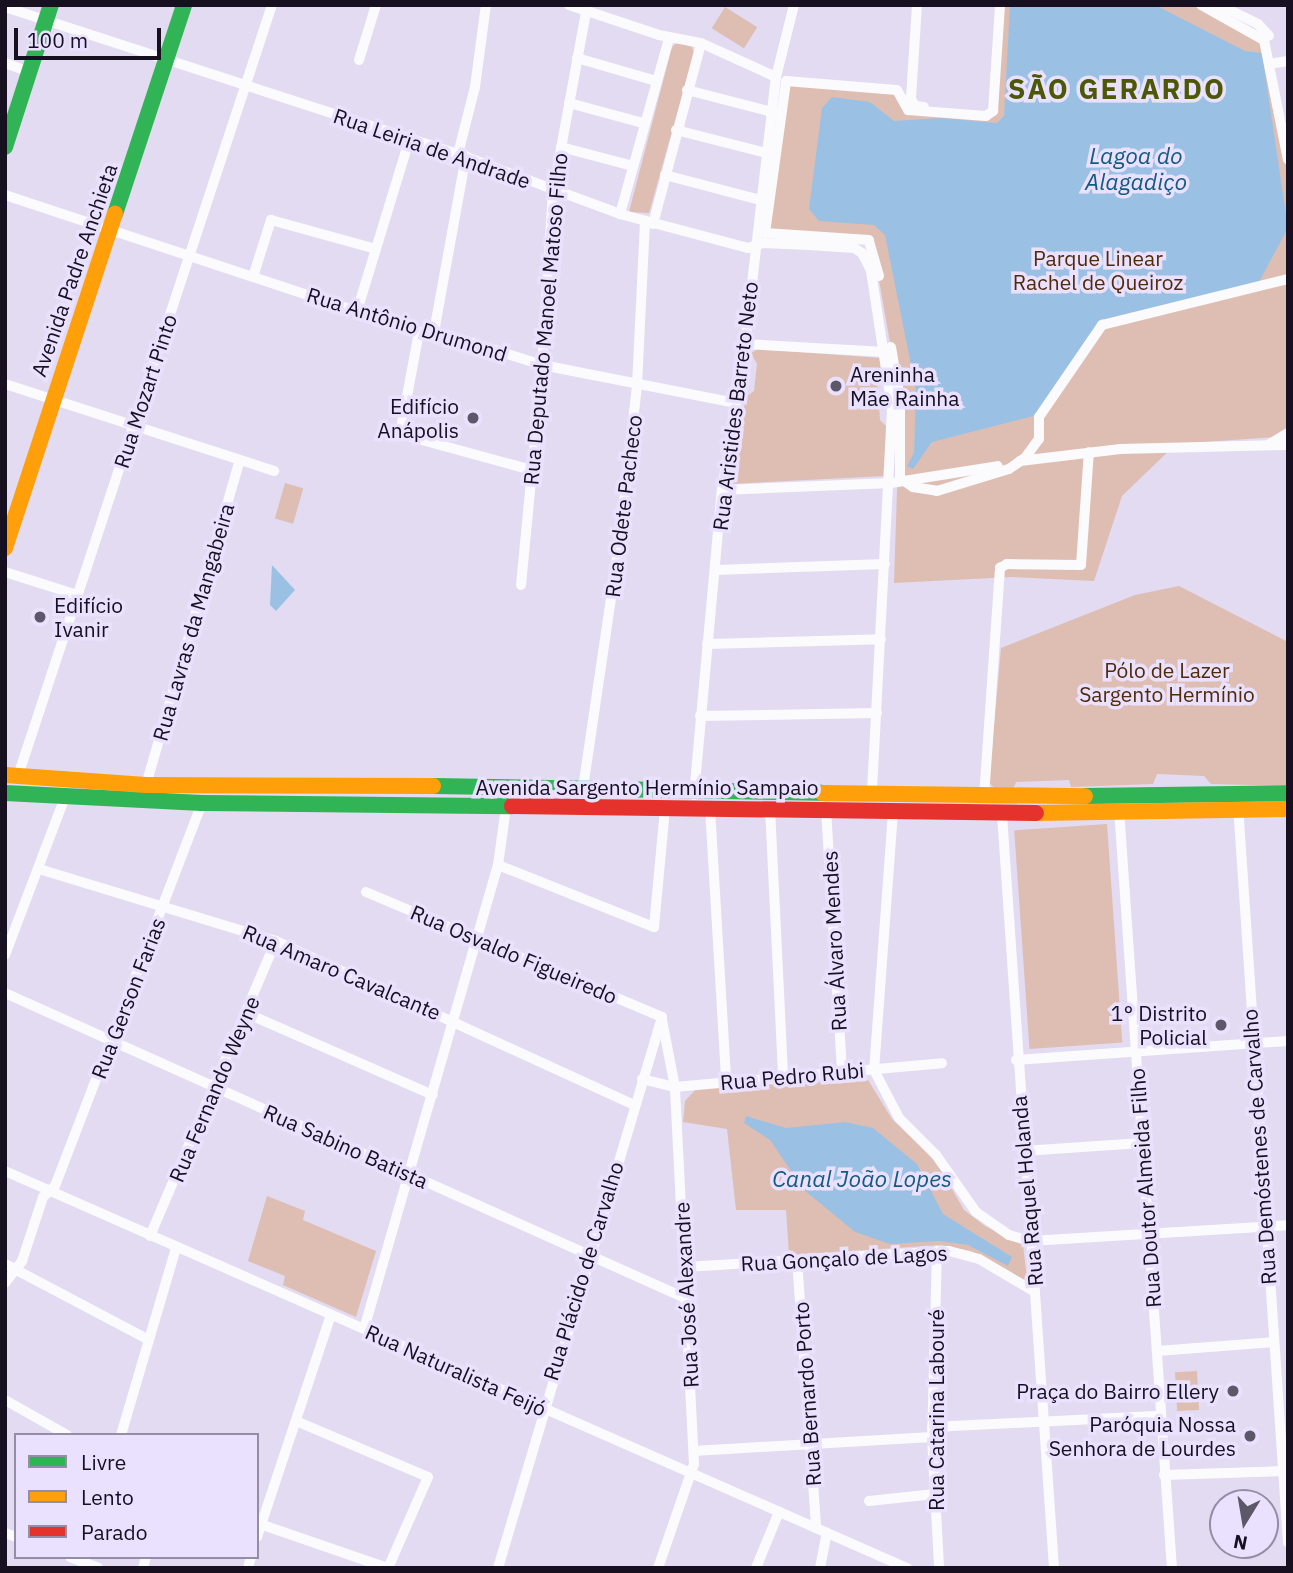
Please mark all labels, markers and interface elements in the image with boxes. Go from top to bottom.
scale bar [18,14,164,58]
text: 100 m [27,26,88,54]
district label: SÃO GERARDO [1009,72,1225,106]
street label: Rua Leiria de Andrade [330,102,534,194]
water label: Lagoa do Alagadiço [1085,141,1187,195]
street label: Rua Deputado Manoel Matoso Filho [518,152,572,486]
street label: Avenida Padre Anchieta [26,160,122,380]
park label: Parque Linear Rachel de Queiroz [1013,245,1183,295]
street label: Rua Aristides Barreto Neto [707,280,763,532]
street label: Rua Antônio Drumond [304,282,510,366]
street label: Rua Mozart Pinto [108,311,182,471]
place label: Areninha Mãe Rainha [850,361,960,411]
marker: Areninha Mãe Rainha [828,378,844,394]
place label: Edifício Anápolis [377,393,459,443]
marker: Edifício Anápolis [465,410,481,426]
street label: Rua Odete Pacheco [599,413,647,599]
street label: Rua Lavras da Mangabeira [147,500,239,744]
place label: Edifício Ivanir [54,592,123,642]
marker: Edifício Ivanir [32,609,48,625]
park label: Pólo de Lazer Sargento Hermínio [1079,657,1255,707]
street label: Avenida Sargento Hermínio Sampaio [475,774,819,800]
street label: Rua Álvaro Mendes [817,850,851,1032]
street label: Rua Osvaldo Figueiredo [407,899,621,1009]
street label: Rua Gerson Farias [86,914,170,1082]
street label: Rua Amaro Cavalcante [239,919,445,1025]
street label: Rua Fernando Weyne [163,992,265,1186]
place label: 1° Distrito Policial [1111,1000,1207,1050]
street label: Rua Demóstenes de Carvalho [1237,1008,1281,1286]
marker: 1° Distrito Policial [1213,1017,1229,1033]
street label: Rua Pedro Rubi [719,1057,865,1095]
street label: Rua Doutor Almeida Filho [1124,1067,1166,1309]
street label: Rua Raquel Holanda [1006,1095,1048,1287]
street label: Rua Sabino Batista [260,1098,432,1194]
street label: Rua Plácido de Carvalho [538,1159,628,1383]
water label: Canal João Lopes [772,1164,952,1192]
street label: Rua José Alexandre [669,1201,703,1389]
street label: Rua Gonçalo de Lagos [740,1240,948,1276]
street label: Rua Bernardo Porto [788,1301,826,1487]
street label: Rua Catarina Labouré [923,1309,949,1511]
street label: Rua Naturalista Feijó [362,1319,550,1421]
place label: Praça do Bairro Ellery [1016,1378,1219,1404]
marker: Praça do Bairro Ellery [1225,1383,1241,1399]
place label: Paróquia Nossa Senhora de Lourdes [1049,1411,1236,1461]
marker: Paróquia Nossa Senhora de Lourdes [1242,1428,1258,1444]
legend [14,1433,259,1559]
text: Livre [81,1448,126,1476]
text: Lento [81,1483,134,1511]
north arrow [1209,1489,1279,1559]
text: Parado [81,1518,148,1546]
text: N [1231,1530,1249,1556]

